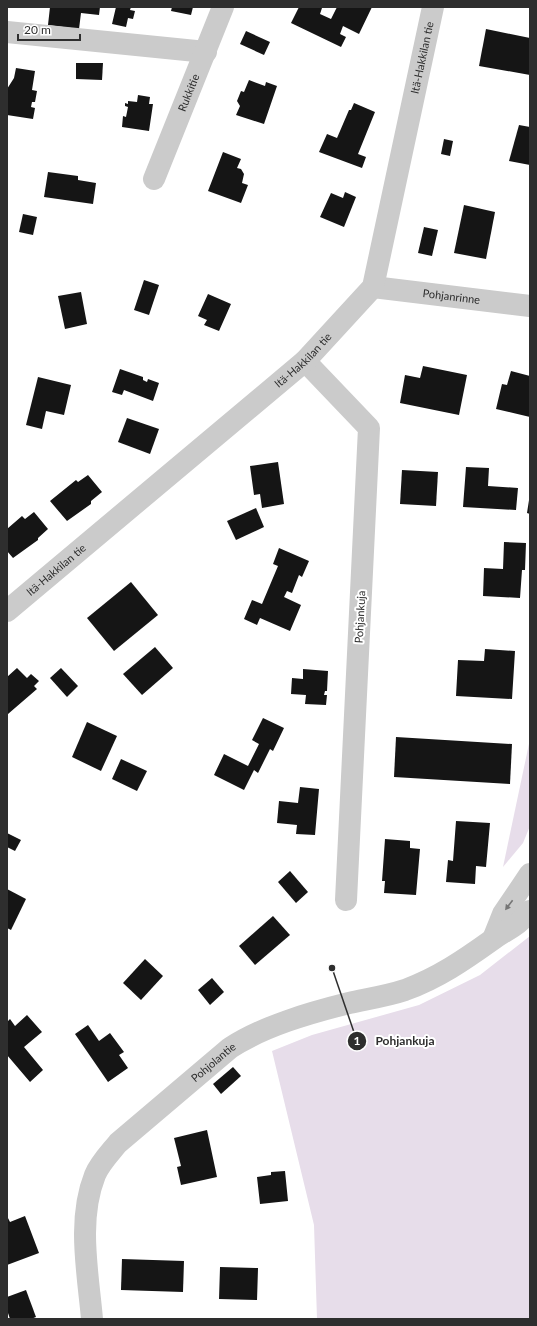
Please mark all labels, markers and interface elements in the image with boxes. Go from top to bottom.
scale bar [18,16,80,42]
street label: Itä-Hakkilan tie [408,20,436,95]
text: 20 m [24,22,51,37]
street label: Rukkitie [175,72,202,113]
street label: Pohjanrinne [422,286,481,306]
street label: Itä-Hakkilan tie [272,330,334,390]
street label: Itä-Hakkilan tie [23,541,88,598]
street label: Pohjankuja [352,590,367,644]
one-way arrow [505,900,513,911]
callout: Pohjankuja [347,1029,442,1053]
text: 1 [354,1033,361,1048]
text: Pohjankuja [375,1033,435,1048]
street label: Pohjolantie [188,1039,238,1084]

